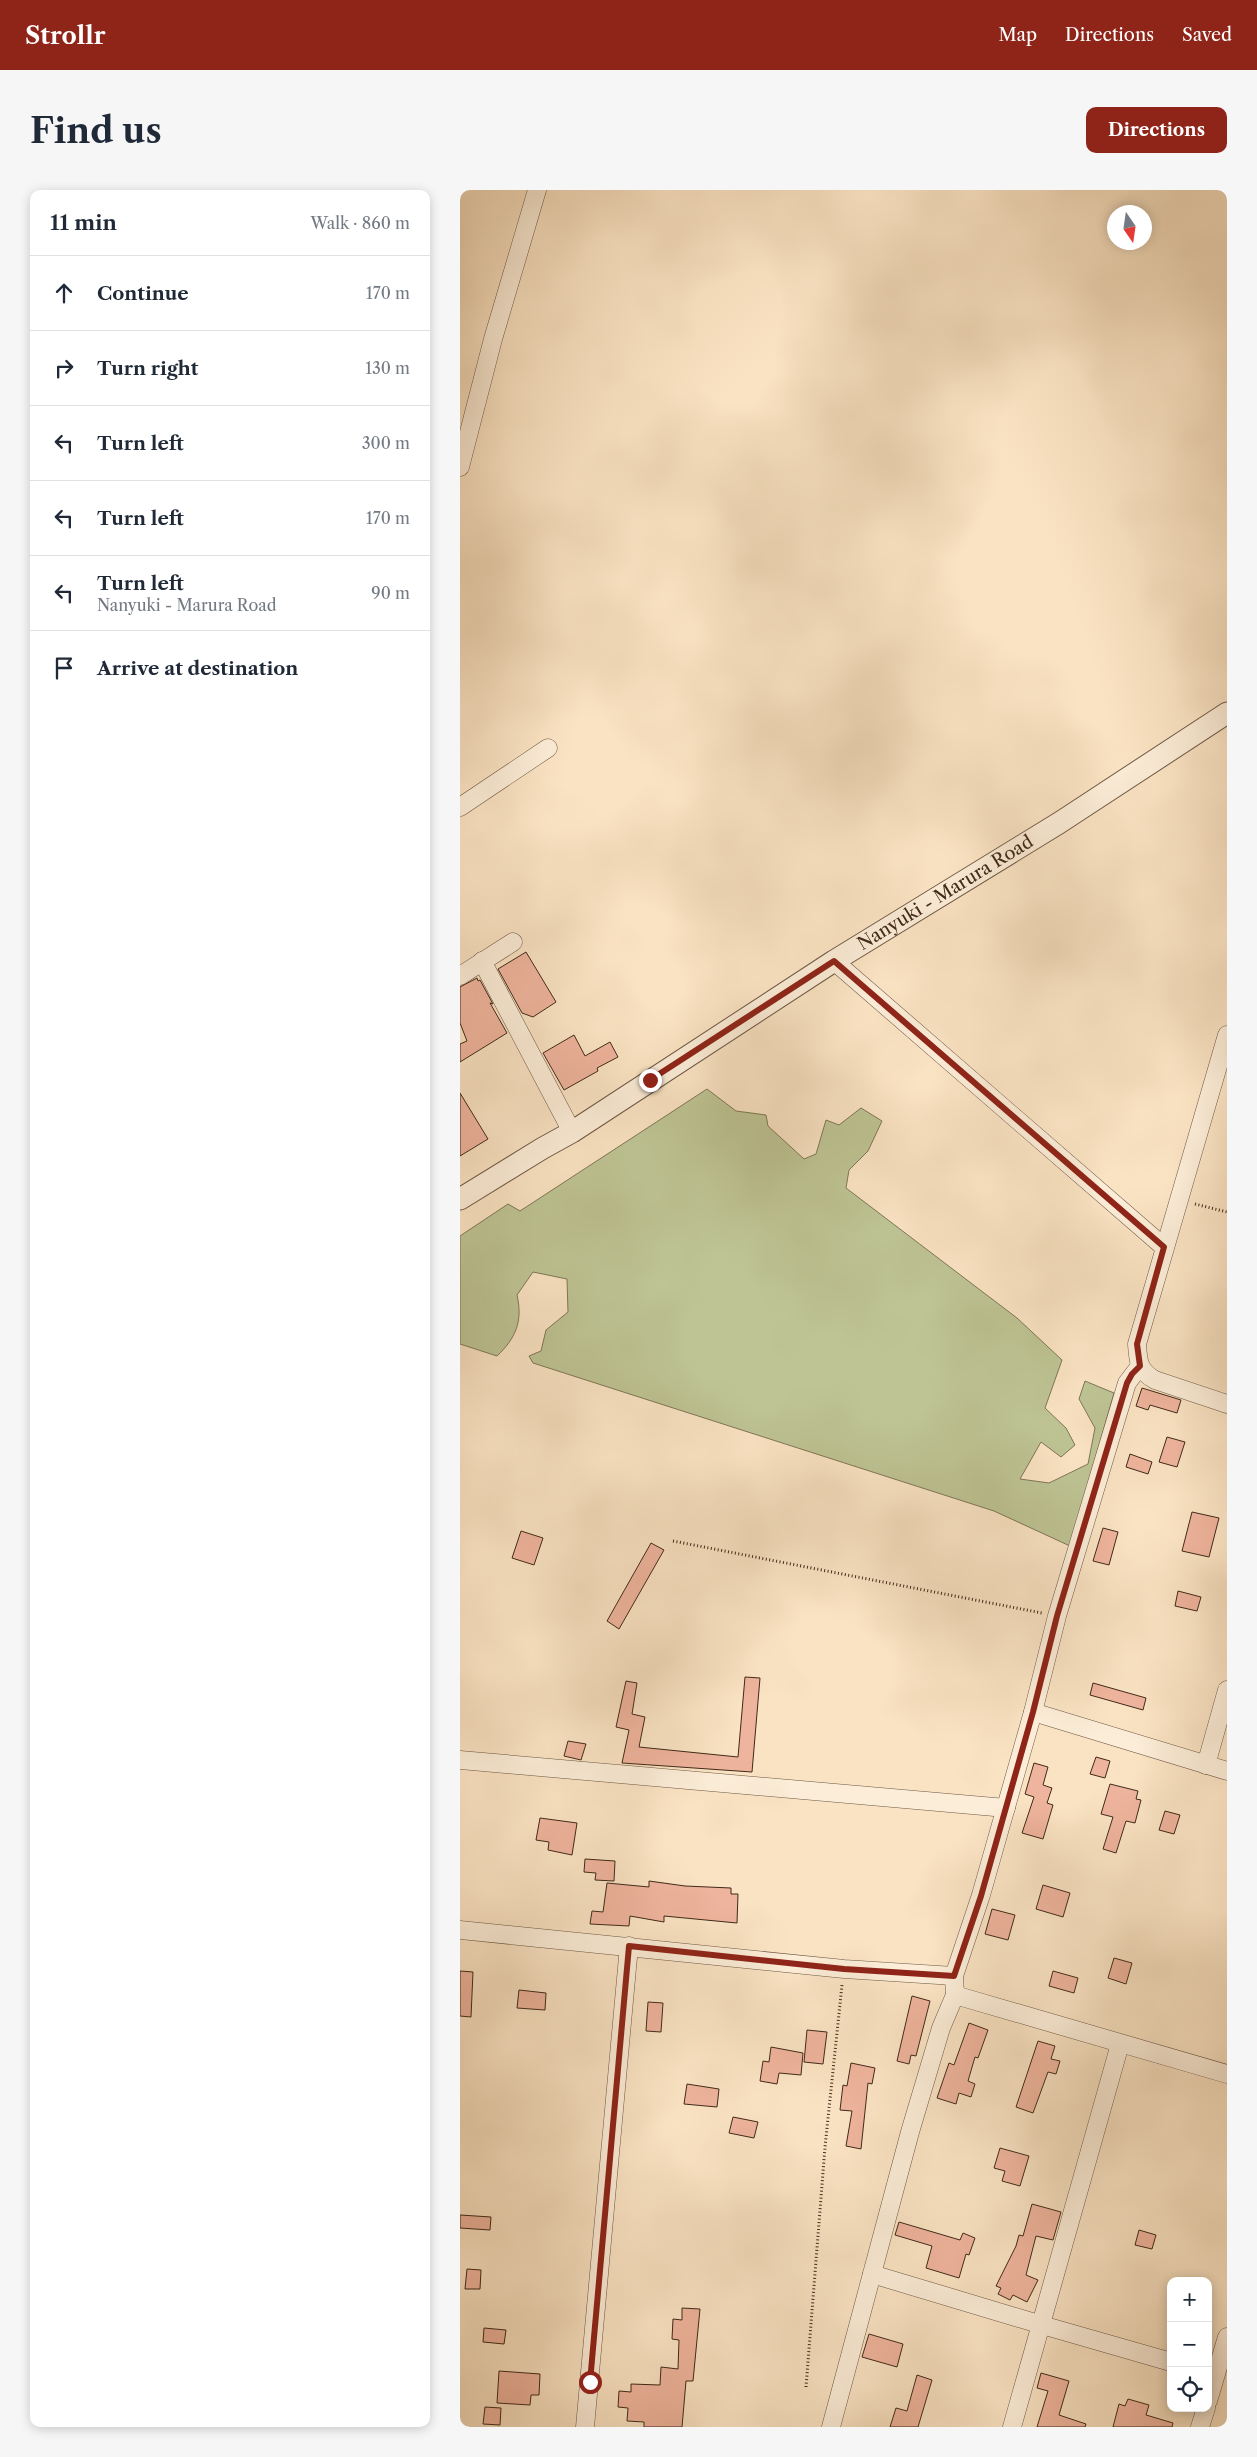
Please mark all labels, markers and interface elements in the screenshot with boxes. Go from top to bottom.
text: Strollr [25,21,105,50]
text: Map [998,24,1037,46]
text: Directions [1065,24,1154,46]
text: Saved [1182,24,1232,46]
button: Directions [1086,107,1227,153]
text: Find us [30,109,162,152]
north arrow [1107,205,1152,250]
text: 11 min [50,210,117,235]
text: Walk · 860 m [311,213,410,233]
icon: ahead [50,279,78,307]
text: Continue [97,282,189,305]
text: 170 m [366,283,410,303]
icon: right [50,354,78,382]
text: Turn right [97,357,198,380]
text: 130 m [365,358,410,378]
icon: left [50,429,78,457]
text: Turn left [97,432,184,455]
text: 300 m [362,433,410,453]
icon: left [50,504,78,532]
text: Turn left [97,507,184,530]
text: 170 m [366,508,410,528]
text: Turn left [97,572,184,595]
icon: left [50,579,78,607]
text: 90 m [371,583,410,603]
text: Nanyuki - Marura Road [97,595,276,615]
icon: arrive [50,654,78,682]
text: Arrive at destination [97,657,298,680]
street label: Nanyuki - Marura Road [853,831,1037,955]
route end [639,1069,662,1092]
map controls [1167,2277,1212,2412]
button: + [1167,2277,1212,2322]
button: − [1167,2322,1212,2367]
button: locate [1167,2367,1212,2412]
route start [579,2371,602,2394]

